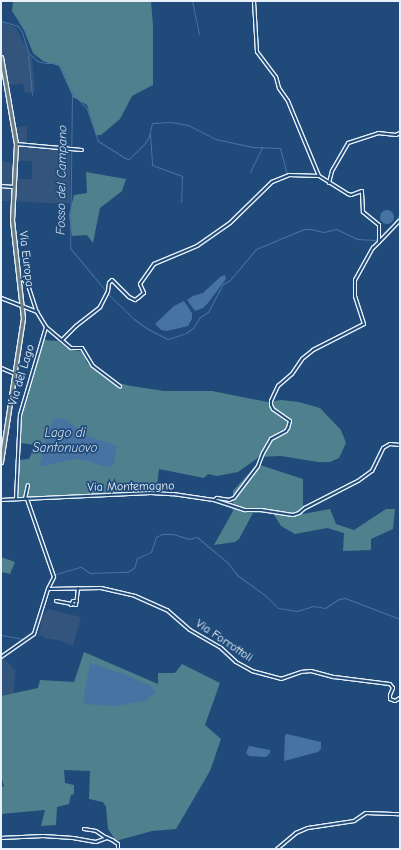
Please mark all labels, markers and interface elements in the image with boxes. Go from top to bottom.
water label: Fosso del Campano [53,125,71,235]
street label: Via Europa [15,230,37,288]
street label: Via del Lago [6,343,38,407]
water label: Lago di Santonuovo [33,426,97,457]
street label: Via Montemagno [87,479,175,495]
street label: Via Forrottoli [193,617,255,665]

